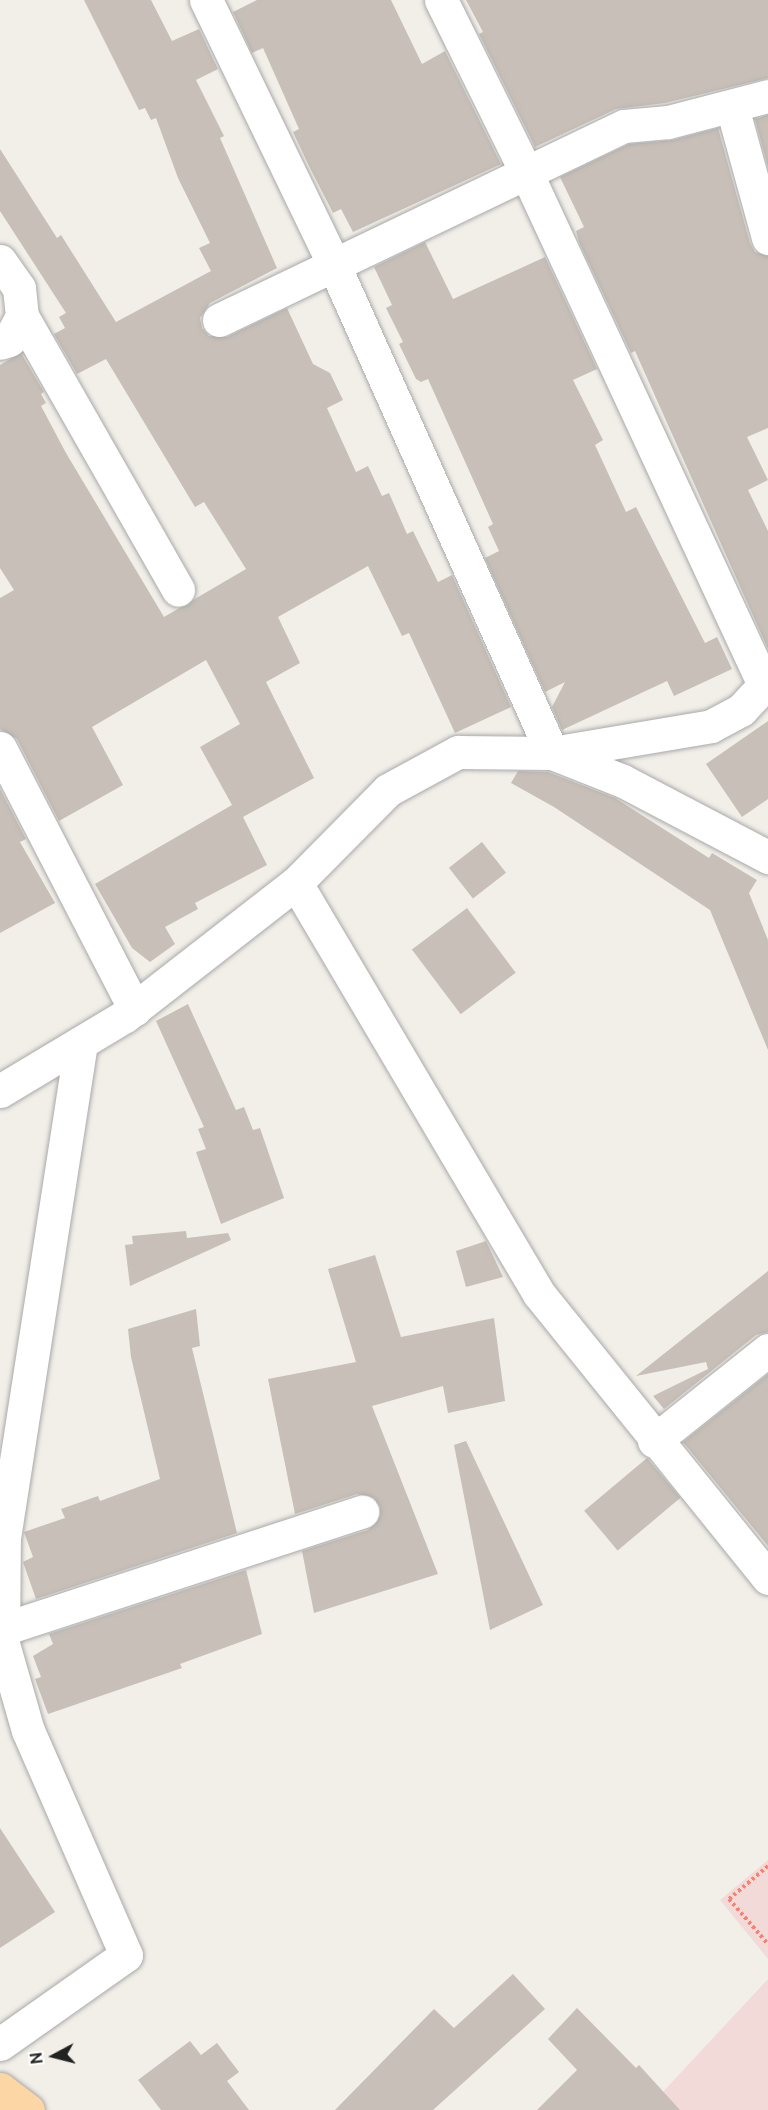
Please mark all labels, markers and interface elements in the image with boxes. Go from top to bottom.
north arrow [24,2026,84,2086]
text: N [26,2051,46,2065]

